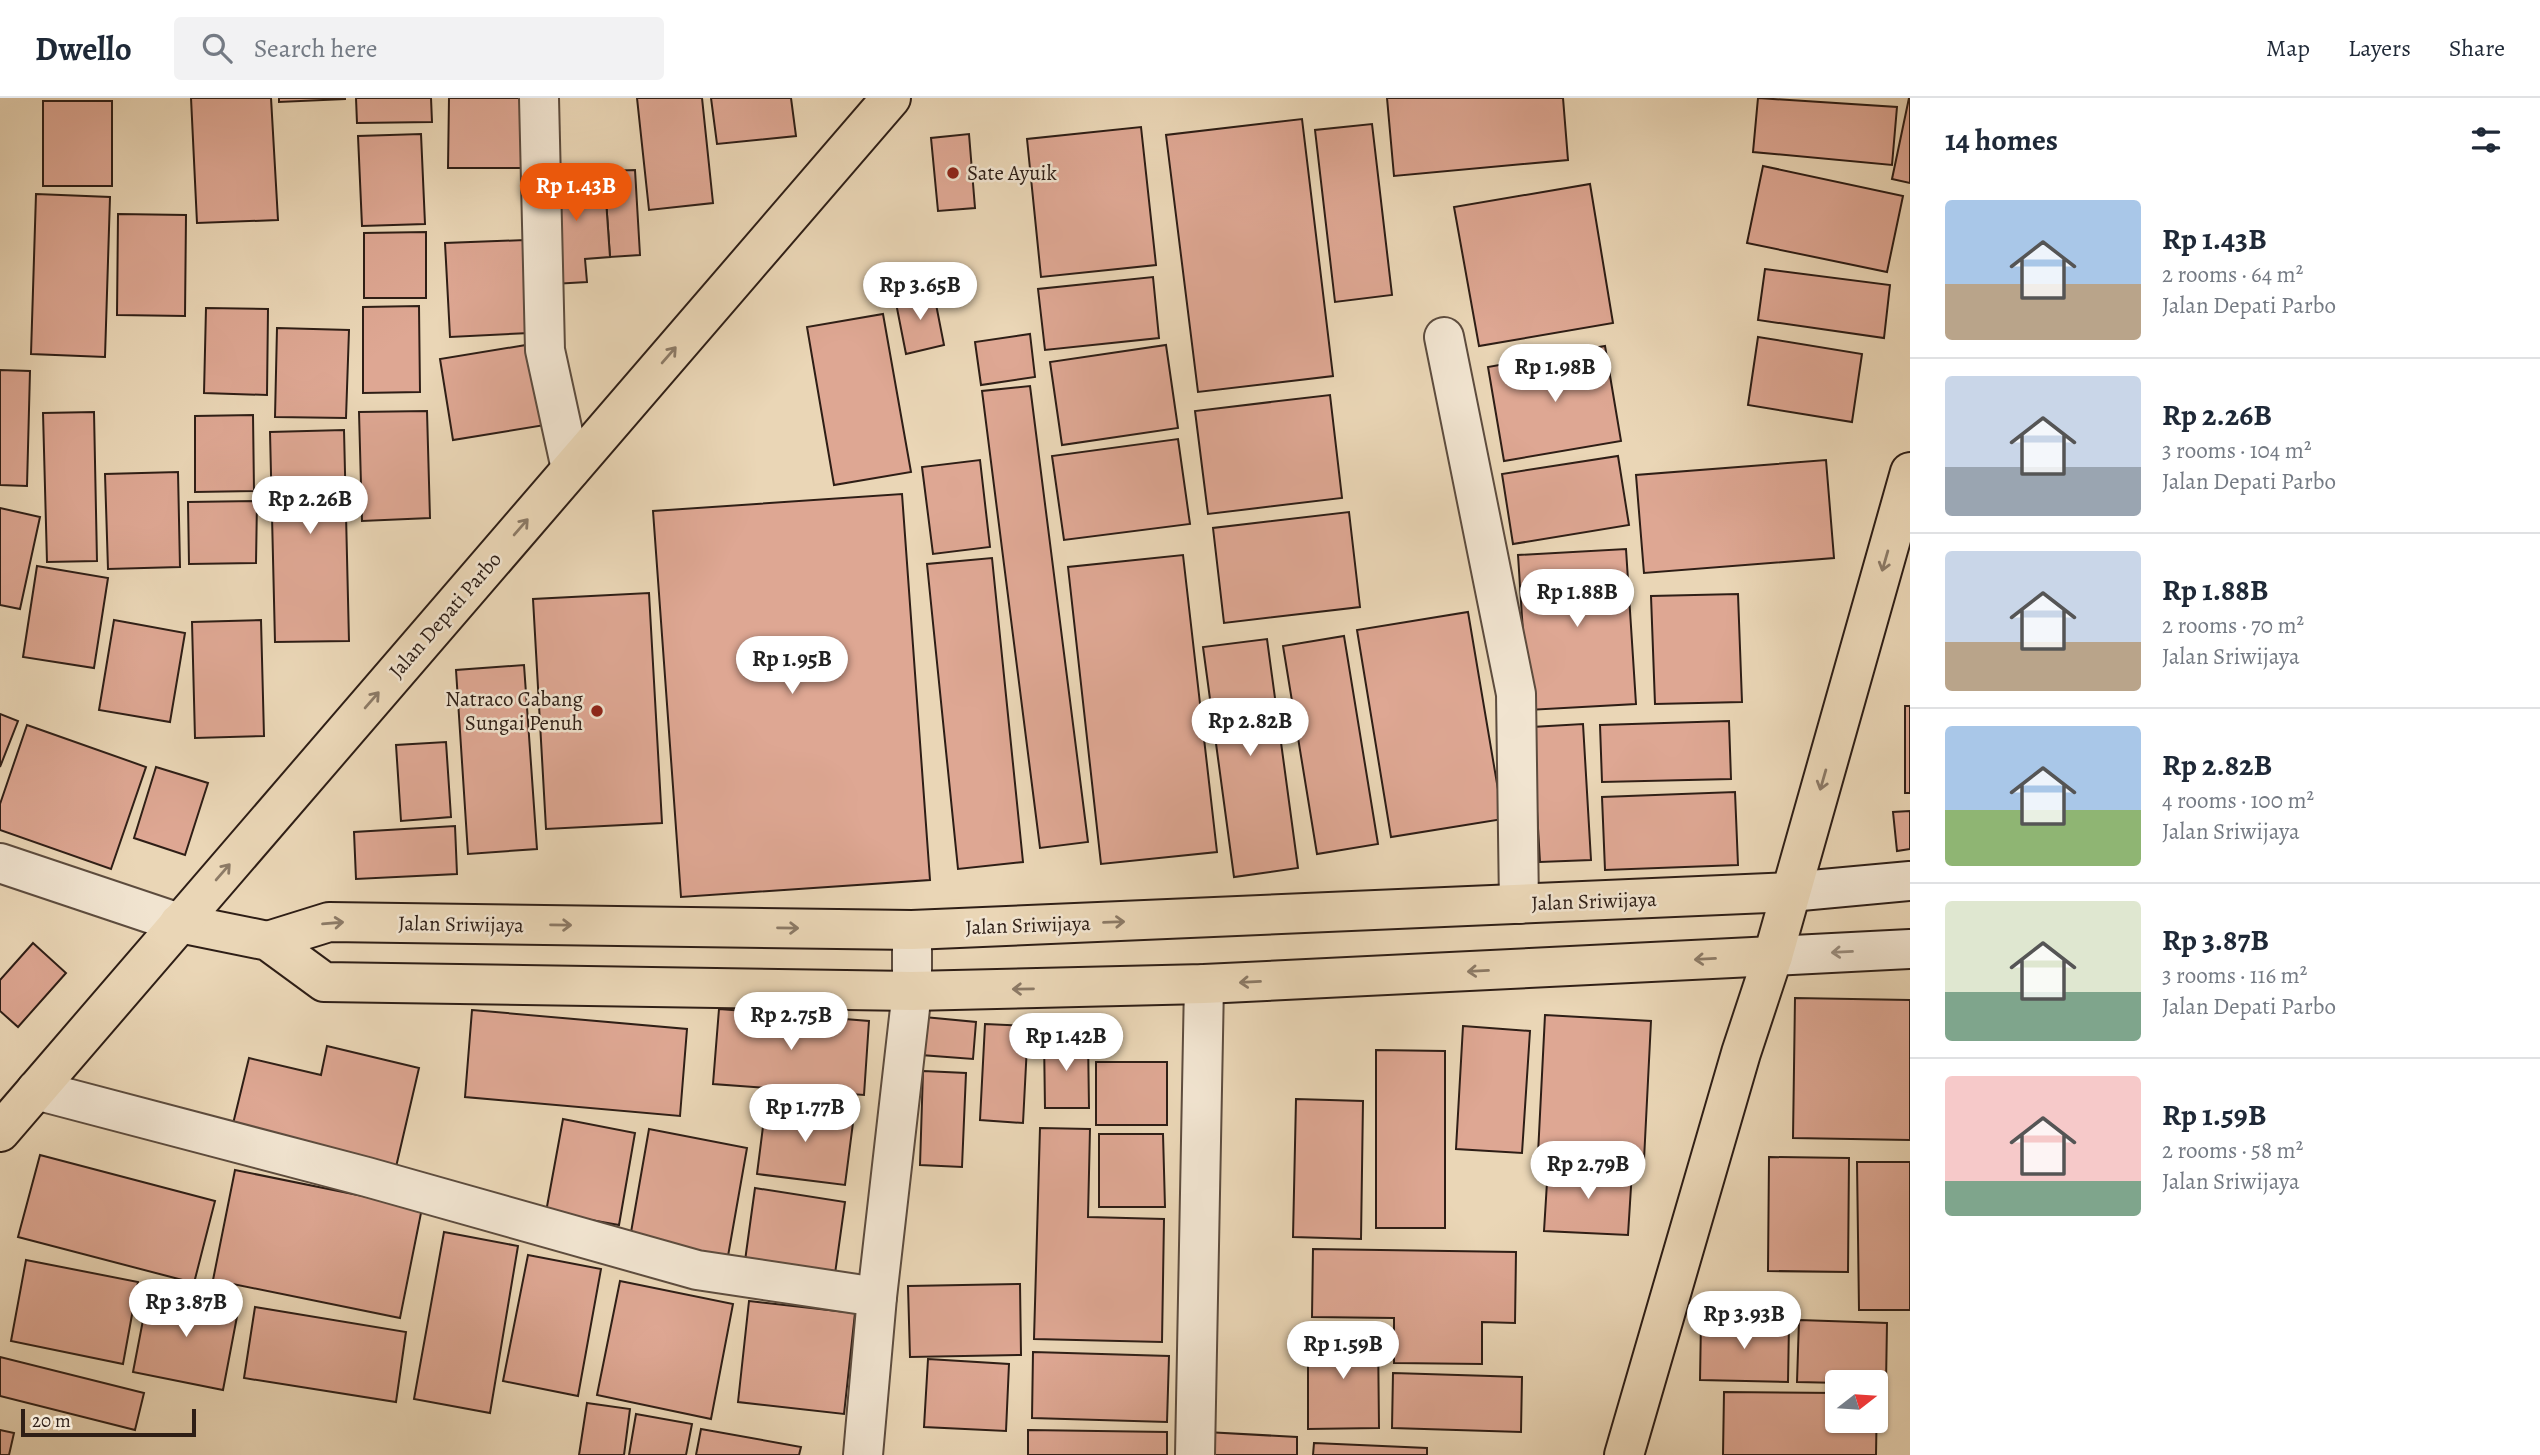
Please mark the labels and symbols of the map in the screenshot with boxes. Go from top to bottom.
place label: Sate Ayuik [967,159,1057,187]
pin: Rp 1.43B [504,164,648,223]
marker: Sate Ayuik [945,165,961,181]
pin: Rp 3.65B [848,262,992,322]
pin: Rp 1.98B [1483,344,1627,404]
one-way arrow [661,346,677,364]
pin: Rp 2.26B [238,476,382,536]
one-way arrow [513,518,529,536]
street label: Jalan Depati Parbo [382,546,508,684]
one-way arrow [1877,550,1890,572]
pin: Rp 1.88B [1505,570,1649,629]
pin: Rp 1.95B [720,636,864,696]
place label: Natraco Cabang Sungai Penuh [445,685,583,737]
one-way arrow [364,691,380,709]
pin: Rp 2.82B [1178,698,1322,758]
marker: Natraco Cabang Sungai Penuh [589,703,605,719]
one-way arrow [1815,769,1828,791]
one-way arrow [215,863,231,881]
street label: Jalan Sriwijaya [1531,885,1657,917]
street label: Jalan Sriwijaya [398,909,524,939]
street label: Jalan Sriwijaya [965,909,1091,941]
one-way arrow [1102,915,1125,928]
one-way arrow [322,916,344,929]
one-way arrow [549,918,572,932]
one-way arrow [776,922,799,935]
one-way arrow [1831,946,1854,959]
one-way arrow [1694,953,1717,966]
one-way arrow [1466,964,1489,977]
one-way arrow [1240,976,1262,989]
one-way arrow [1012,982,1035,995]
pin: Rp 2.75B [719,992,863,1052]
pin: Rp 1.42B [994,1014,1138,1073]
pin: Rp 1.77B [733,1084,877,1144]
pin: Rp 2.79B [1516,1142,1660,1201]
pin: Rp 3.87B [114,1280,258,1339]
pin: Rp 3.93B [1672,1292,1816,1351]
pin: Rp 1.59B [1271,1322,1415,1381]
north arrow [1825,1370,1888,1433]
scale bar [21,1406,196,1438]

